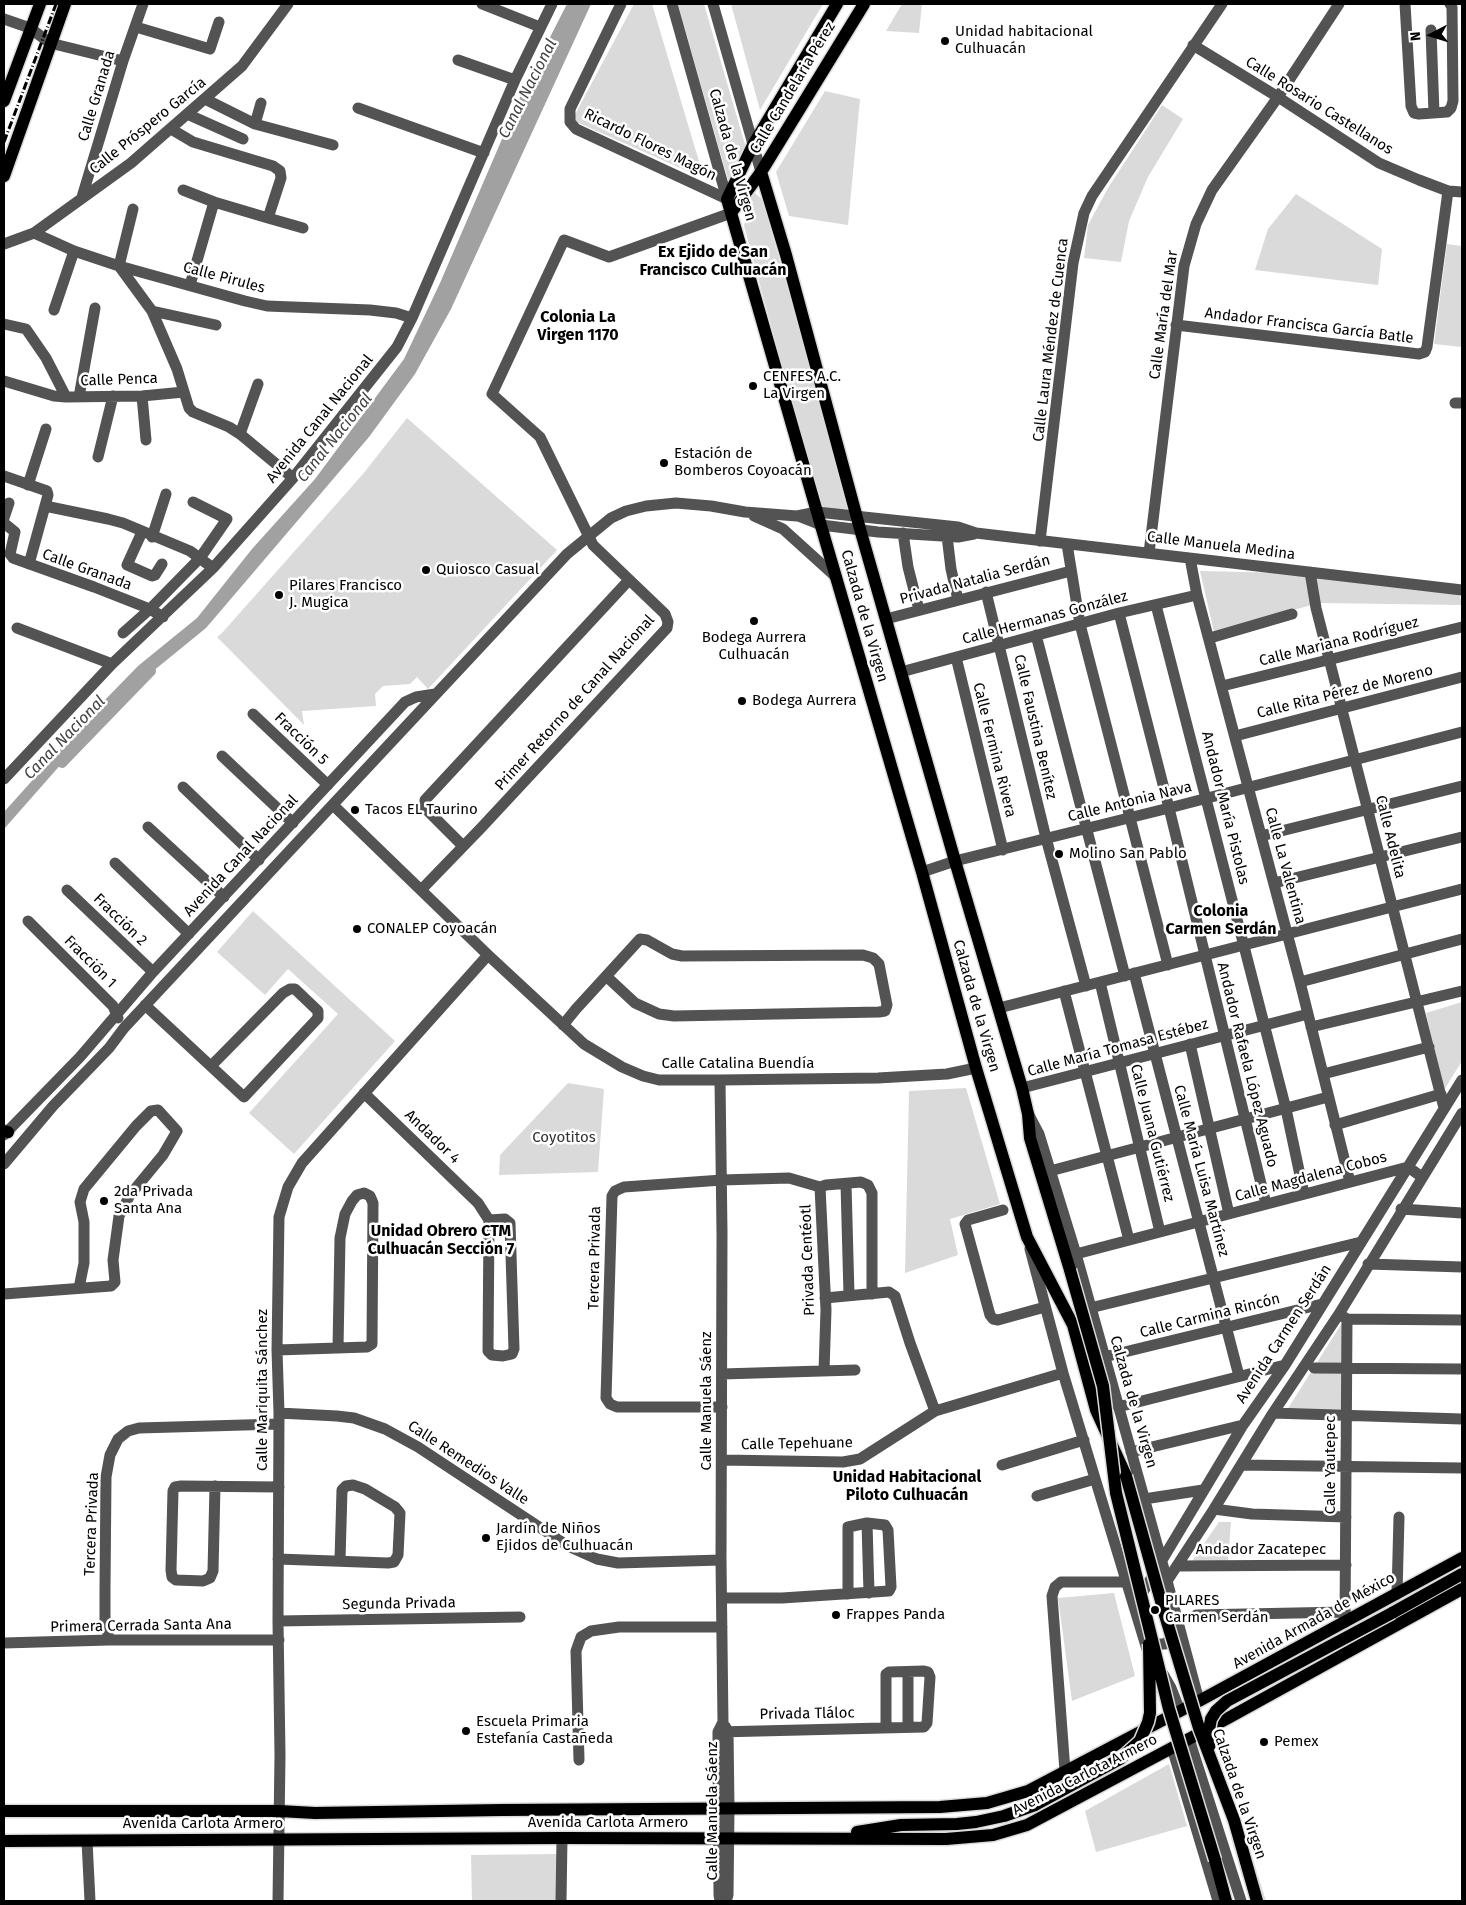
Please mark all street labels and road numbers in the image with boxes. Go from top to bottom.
street label: Calle Candelaria Pérez [747,19,839,157]
street label: Calle Granada [75,48,119,144]
street label: Calle Rosario Castellanos [1242,53,1396,159]
street label: Calle Próspero García [86,74,210,178]
street label: Calzada de la Virgen [705,87,759,223]
street label: Ricardo Flores Magón [581,105,719,185]
street label: Calle Laura Méndez de Cuenca [1030,237,1072,443]
street label: Calle María del Mar [1146,249,1182,381]
street label: Calle Pirules [181,258,267,298]
street label: Andador Francisca García Batle [1204,304,1414,348]
street label: Avenida Canal Nacional [263,351,377,487]
street label: Calle Penca [80,370,158,390]
street label: Calle Manuela Medina [1146,528,1296,564]
street label: Calle Granada [40,545,134,595]
street label: Calzada de la Virgen [837,548,891,684]
street label: Privada Natalia Serdán [898,551,1052,609]
street label: Calle Hermanas González [960,587,1130,649]
street label: Primer Retorno de Canal Nacional [491,612,659,794]
street label: Calle Mariana Rodríguez [1257,613,1421,671]
street label: Calle Faustina Benítez [1010,653,1060,801]
street label: Calle Rita Pérez de Moreno [1255,661,1435,723]
street label: Calle Fermina Rivera [969,681,1019,819]
street label: Fracción 5 [270,709,332,769]
street label: Andador María Pistolas [1197,730,1253,886]
street label: Calle Antonia Nava [1066,778,1194,826]
street label: Avenida Canal Nacional [180,792,302,920]
street label: Calle Adelita [1371,794,1409,880]
street label: Calle La Valentina [1261,806,1309,926]
street label: Fracción 2 [89,890,151,950]
street label: Fracción 1 [60,932,120,992]
street label: Calzada de la Virgen [949,938,1003,1074]
street label: Andador Rafaela López Aguado [1213,961,1281,1169]
street label: Calle María Tomasa Estébez [1026,1015,1210,1081]
street label: Calle Catalina Buendía [662,1055,814,1073]
street label: Calle Juana Gutiérrez [1126,1062,1178,1204]
street label: Calle María Luisa Martínez [1169,1083,1233,1259]
street label: Andador 4 [401,1106,463,1168]
street label: Calle Magdalena Cobos [1233,1148,1389,1206]
street label: Privada Centéotl [797,1204,819,1316]
street label: Tercera Privada [585,1206,605,1310]
street label: Avenida Carmen Serdán [1232,1261,1336,1407]
street label: Calle Carmina Rincón [1138,1290,1282,1342]
street label: Calle Mariquita Sánchez [254,1309,272,1471]
street label: Calle Manuela Sáenz [698,1332,716,1470]
street label: Calzada de la Virgen [1106,1334,1160,1470]
street label: Calle Yautepec [1322,1416,1340,1514]
street label: Calle Remedios Valle [404,1417,532,1509]
street label: Calle Tepehuane [741,1434,853,1454]
street label: Tercera Privada [81,1472,103,1576]
street label: Andador Zacatepec [1196,1541,1326,1559]
street label: Avenida Armada de México [1230,1569,1398,1673]
street label: Segunda Privada [342,1594,456,1614]
street label: Primera Cerrada Santa Ana [50,1615,232,1637]
street label: Privada Tláloc [759,1704,855,1724]
street label: Calzada de la Virgen [1208,1726,1270,1862]
street label: Avenida Carlota Armero [1009,1731,1161,1819]
street label: Calle Manuela Sáenz [704,1742,722,1880]
street label: Avenida Carlota Armero [528,1814,688,1832]
street label: Avenida Carlota Armero [123,1815,283,1833]

